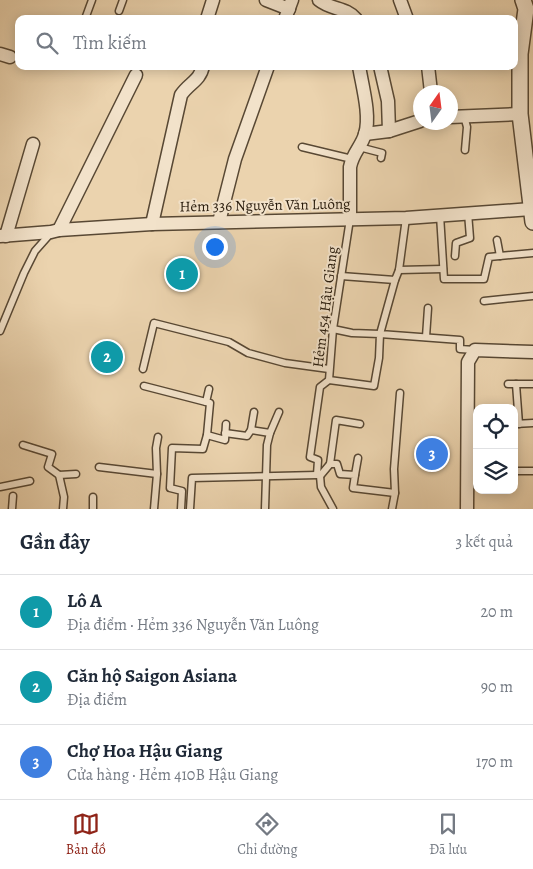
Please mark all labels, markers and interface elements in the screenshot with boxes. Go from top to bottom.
search box [15,15,518,70]
icon: search [33,29,61,57]
text: Tìm kiếm [73,30,147,56]
north arrow [413,85,458,130]
street label: Hẻm 336 Nguyễn Văn Luông [179,194,351,216]
your location [202,234,228,260]
street label: Hẻm 454 Hậu Giang [308,245,342,369]
pin: 1 [166,255,198,293]
pin: 2 [91,338,123,376]
map controls [473,404,518,494]
button: locate [473,404,518,449]
pin: 3 [416,435,448,473]
button: layers [473,449,518,494]
text: Gần đây [20,528,90,556]
text: 3 kết quả [456,531,513,553]
text: Lô A [67,588,102,614]
text: 1 [33,601,39,623]
text: 20 m [480,601,513,623]
text: Địa điểm · Hẻm 336 Nguyễn Văn Luông [67,614,319,636]
text: Căn hộ Saigon Asiana [67,663,237,689]
text: 2 [32,676,40,698]
text: 90 m [481,676,513,698]
text: Địa điểm [67,689,127,711]
text: Chợ Hoa Hậu Giang [67,738,222,764]
text: 3 [33,751,39,773]
text: 170 m [476,751,513,773]
text: Cửa hàng · Hẻm 410B Hậu Giang [67,764,278,786]
tab: Bản đồ [66,810,106,859]
tab: Chỉ đường [237,810,297,859]
tab: Đã lưu [429,810,467,859]

